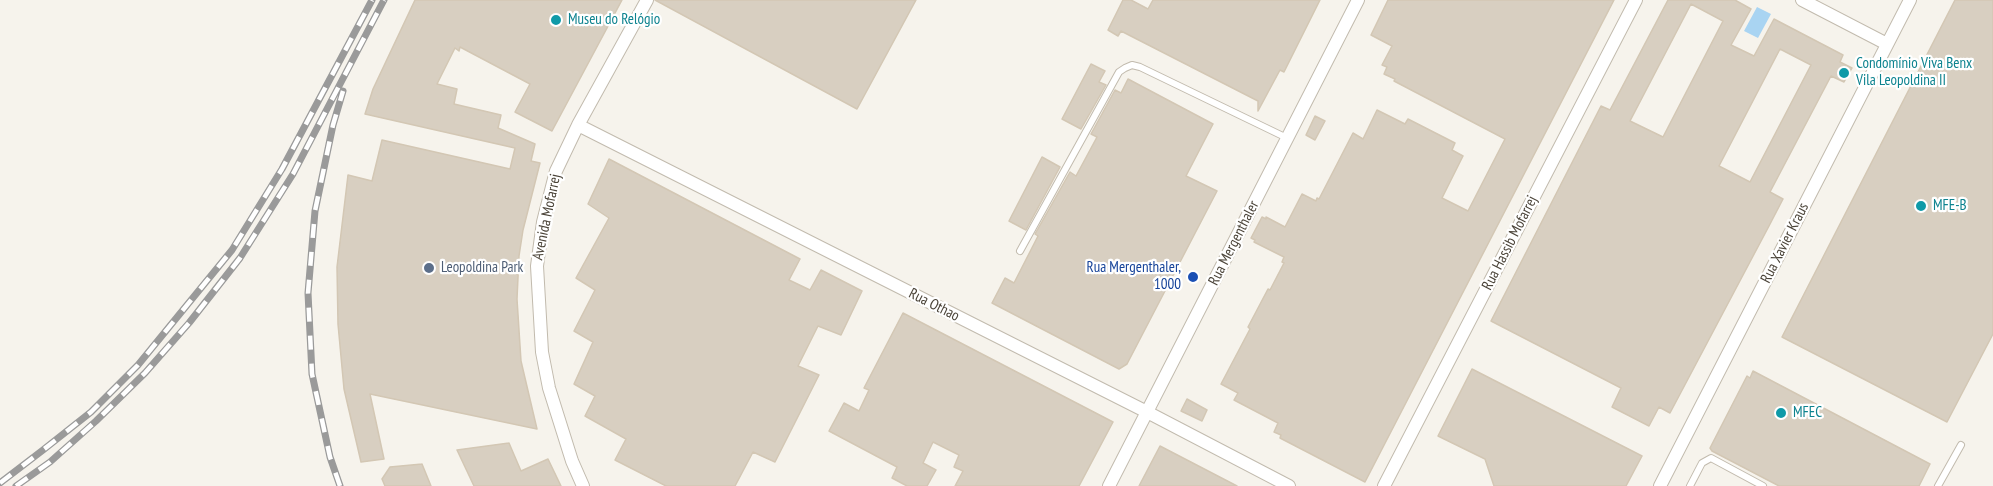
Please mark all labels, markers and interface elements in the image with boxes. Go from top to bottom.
place label: Museu do Relógio [568,11,660,29]
marker: Museu do Relógio [549,13,563,27]
place label: Condomínio Viva Benx Vila Leopoldina II [1856,55,1972,90]
marker: Condomínio Viva Benx Vila Leopoldina II [1837,66,1851,80]
street label: Avenida Mofarrej [529,172,565,262]
street label: Rua Hassib Mofarrej [1479,193,1541,293]
place label: MFE-B [1933,197,1967,215]
street label: Rua Mergenthaler [1205,198,1263,288]
marker: MFE-B [1914,199,1928,213]
street label: Rua Xavier Kraus [1757,200,1813,286]
place label: Leopoldina Park [441,259,523,277]
place label: Rua Mergenthaler, 1000 [1086,259,1181,294]
marker: Leopoldina Park [422,261,436,275]
marker: Rua Mergenthaler, 1000 [1186,270,1200,284]
street label: Rua Othao [906,285,962,325]
place label: MFEC [1793,404,1822,422]
marker: MFEC [1774,406,1788,420]

